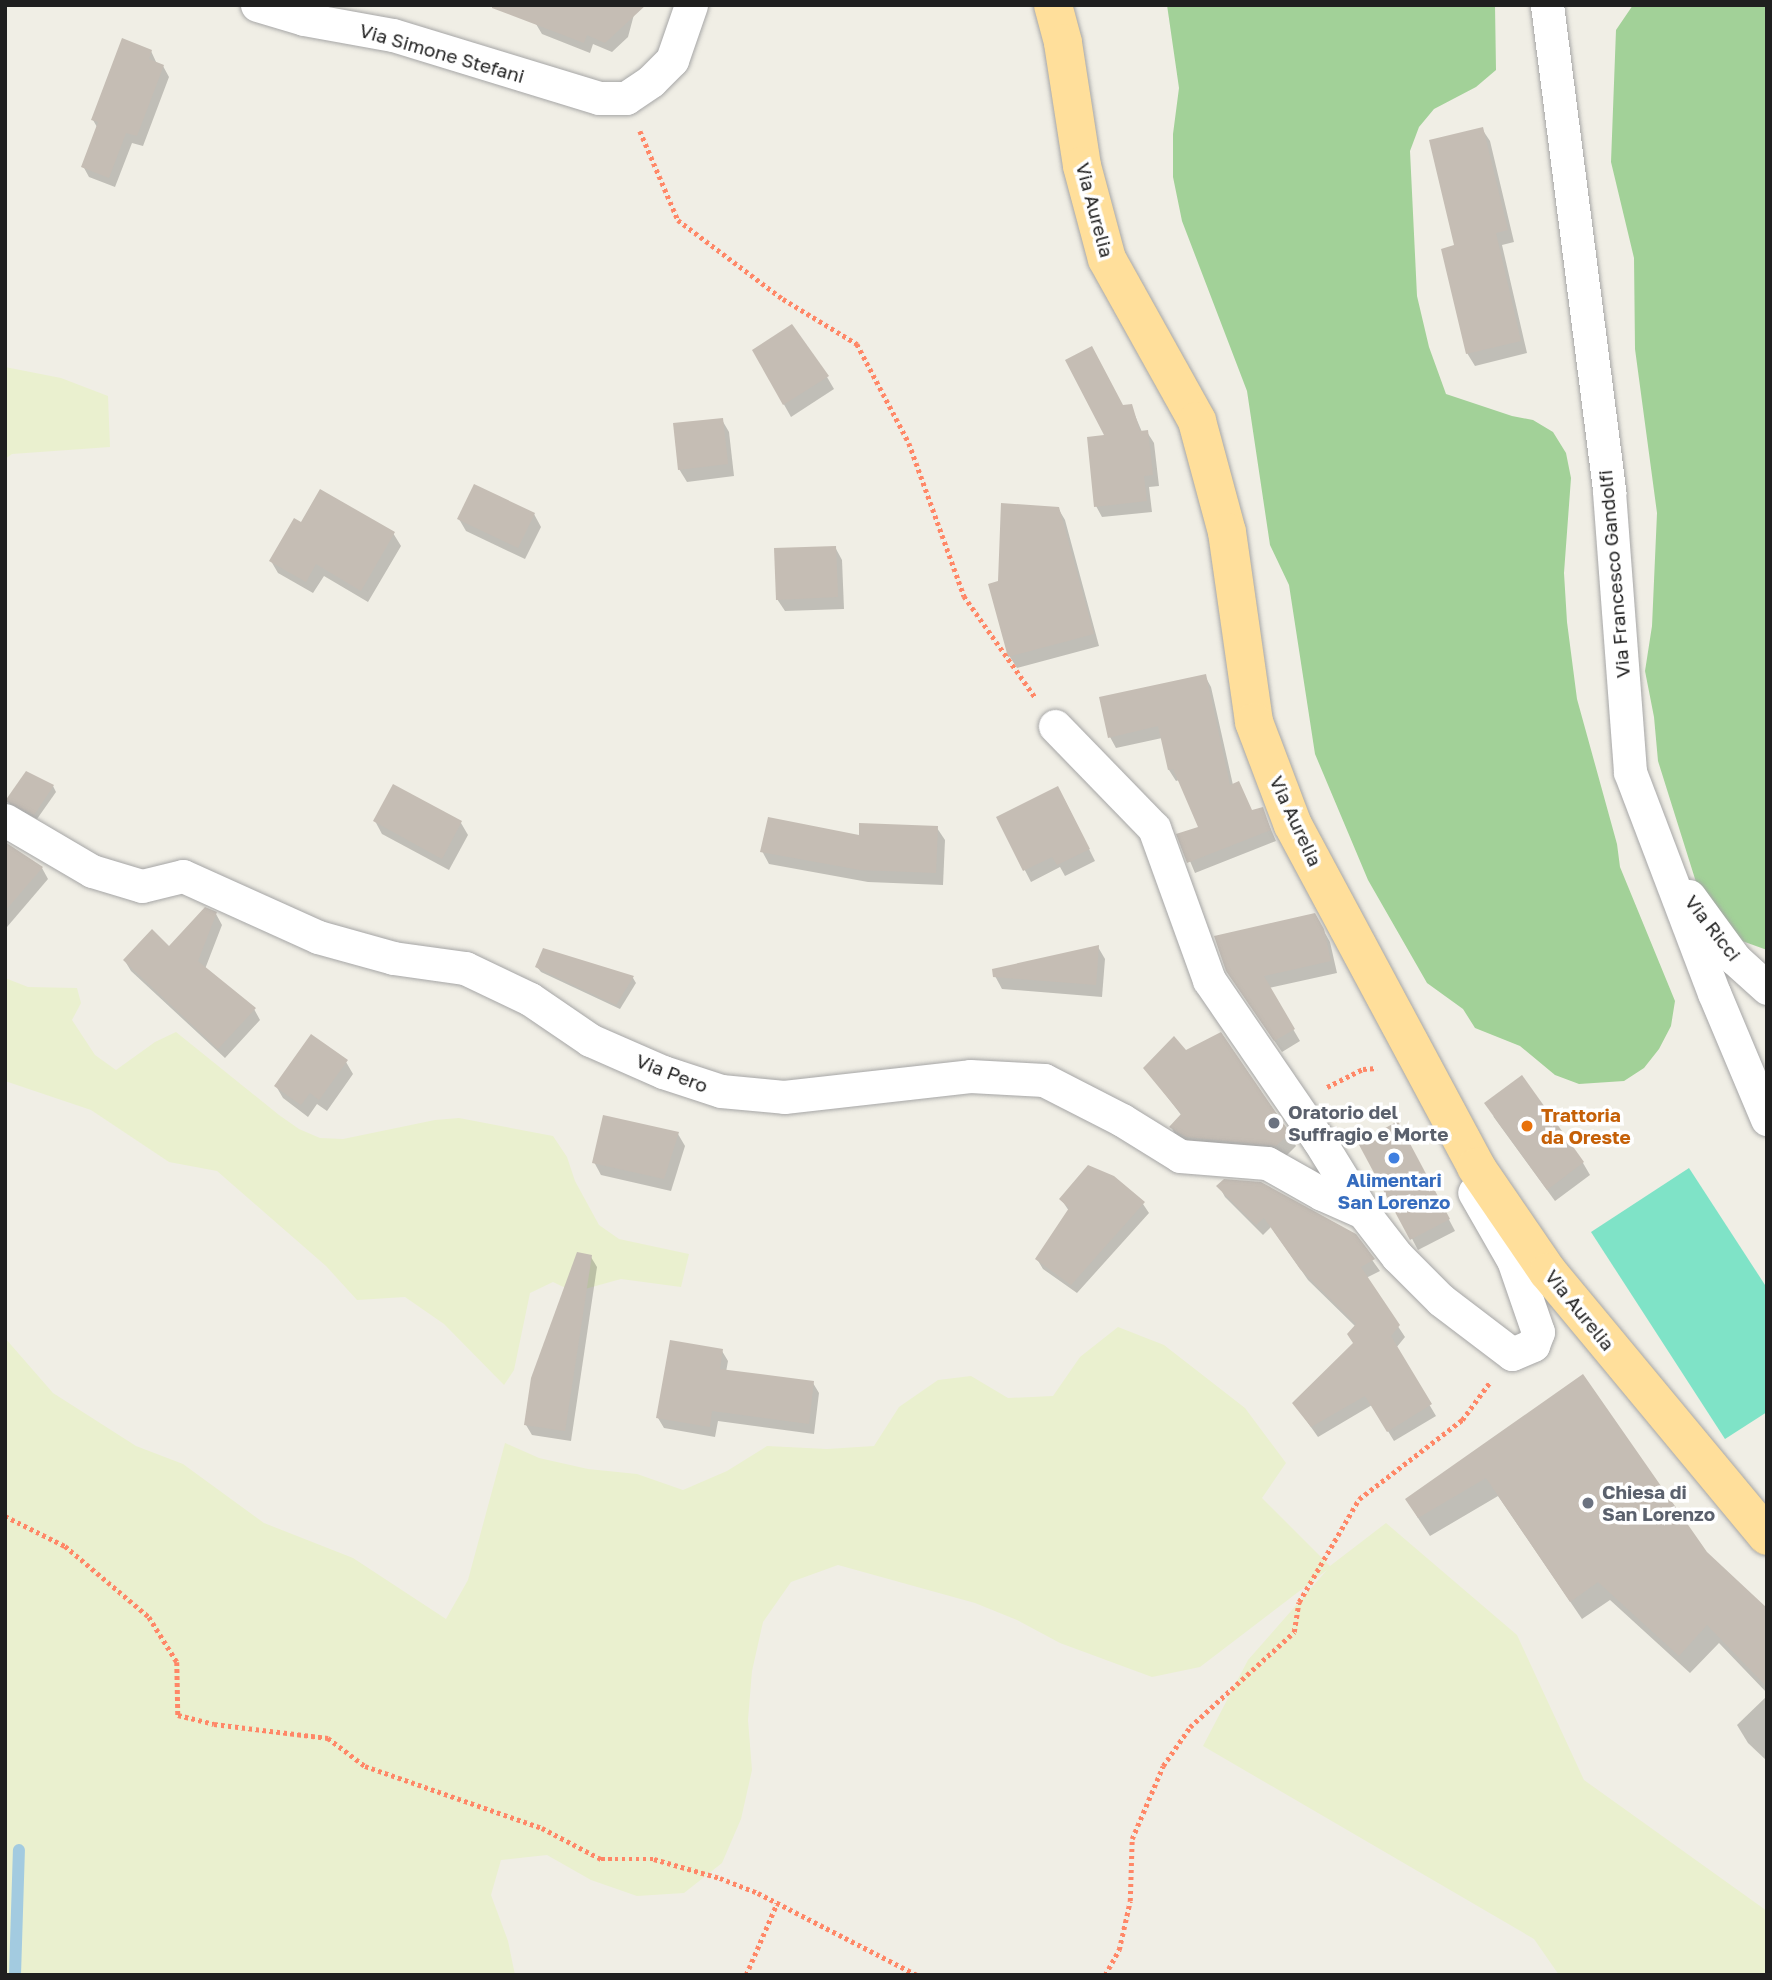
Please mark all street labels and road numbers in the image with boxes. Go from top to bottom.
street label: Via Simone Stefani [357,19,527,87]
street label: Via Aurelia [1071,160,1119,260]
street label: Via Francesco Gandolfi [1594,469,1634,679]
street label: Via Aurelia [1265,772,1327,870]
street label: Via Ricci [1680,891,1746,965]
street label: Via Pero [633,1049,711,1097]
street label: Via Aurelia [1541,1265,1619,1355]

